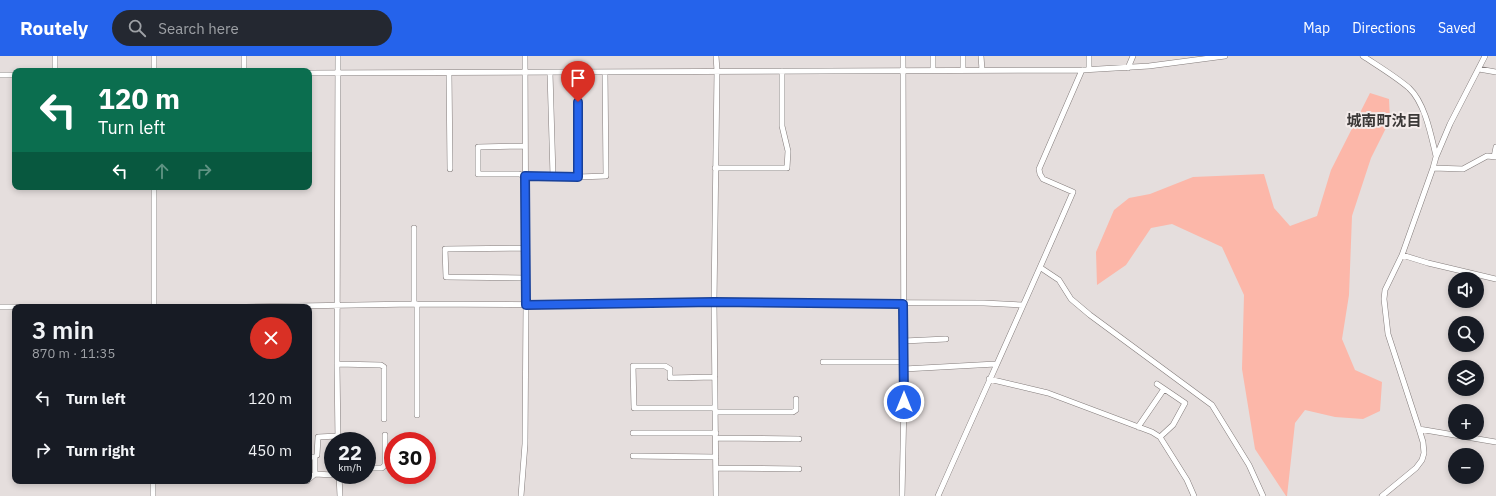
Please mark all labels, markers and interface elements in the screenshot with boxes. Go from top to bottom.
search box [112,10,392,46]
text: Routely [20,16,88,40]
icon: search [126,17,148,39]
text: Search here [158,19,239,38]
text: Map [1303,19,1330,37]
text: Directions [1352,19,1416,37]
text: Saved [1438,19,1476,37]
pin [561,61,595,102]
icon: arrive [567,67,589,89]
text: 120 m [98,80,180,117]
icon: left [32,84,84,136]
district label: 城南町沈目 [1346,111,1422,130]
text: Turn left [98,116,166,139]
icon: left [109,160,131,182]
icon: ahead [151,160,173,182]
icon: right [193,160,215,182]
map controls [1448,272,1484,484]
button: sound [1448,272,1484,308]
text: 3 min [32,314,94,346]
button: search [1448,316,1484,352]
button: close [250,317,292,359]
text: 870 m · 11:35 [32,345,115,362]
button: layers [1448,360,1484,396]
position arrow [883,381,925,423]
icon: left [32,387,54,409]
text: Turn left [66,389,126,408]
text: 120 m [248,389,292,408]
button: + [1448,404,1484,440]
speed limit sign: 30 [384,432,436,484]
icon: right [32,439,54,461]
text: 22 [338,439,362,466]
text: Turn right [66,441,135,460]
text: 450 m [248,441,292,460]
button: − [1448,448,1484,484]
text: km/h [338,461,362,474]

